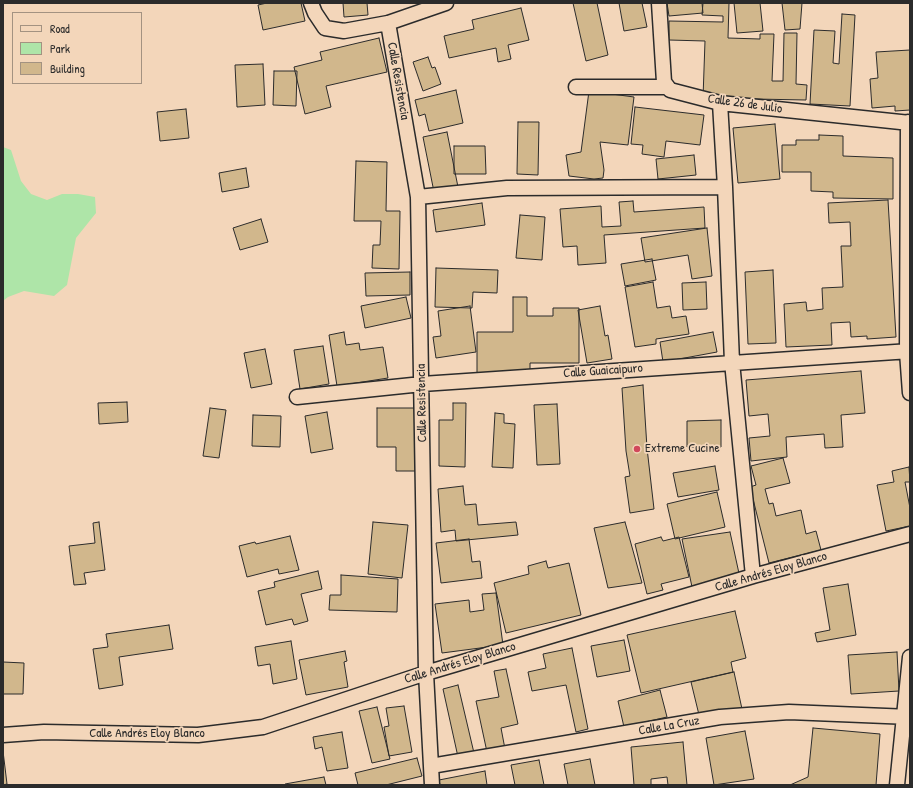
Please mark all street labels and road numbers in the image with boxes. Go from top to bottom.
street label: Calle Resistencia [383,41,413,121]
street label: Calle 26 de Julio [707,91,783,117]
street label: Calle Guaicaipuro [563,360,643,382]
street label: Calle Resistencia [414,364,430,442]
street label: Calle Andrés Eloy Blanco [713,549,829,595]
street label: Calle Andrés Eloy Blanco [402,639,518,687]
street label: Calle La Cruz [637,713,701,739]
street label: Calle Andrés Eloy Blanco [89,726,205,742]

